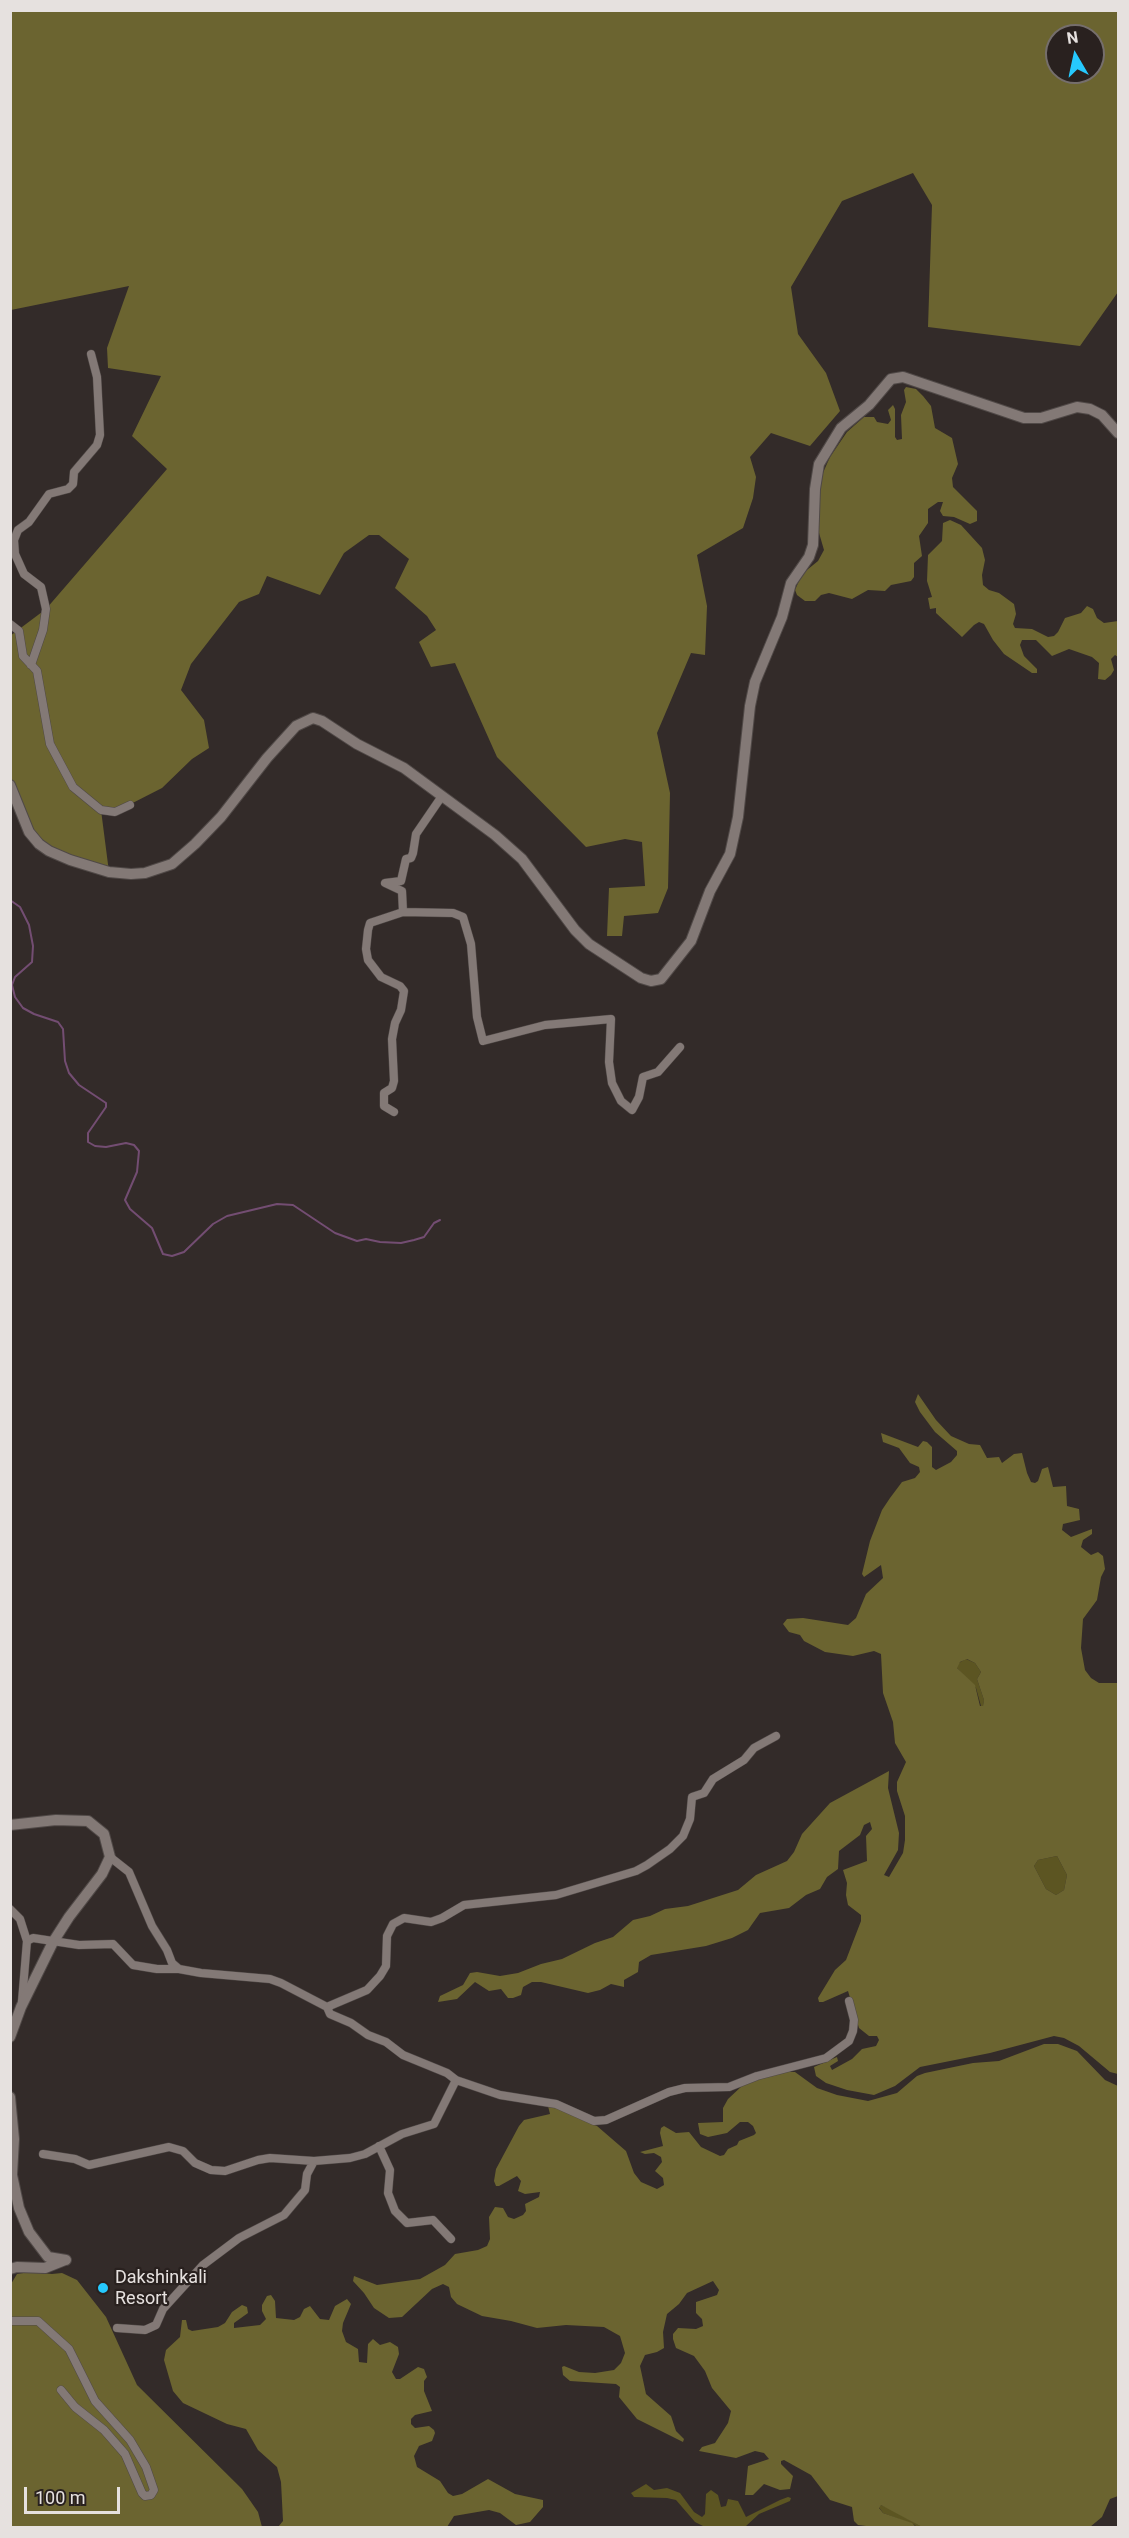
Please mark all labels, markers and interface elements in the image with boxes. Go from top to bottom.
north arrow [1045,24,1105,84]
text: N [1065,27,1079,48]
place label: Dakshinkali Resort [115,2267,207,2310]
marker: Dakshinkali Resort [96,2281,110,2295]
scale bar [27,2475,123,2513]
text: 100 m [35,2487,86,2508]

